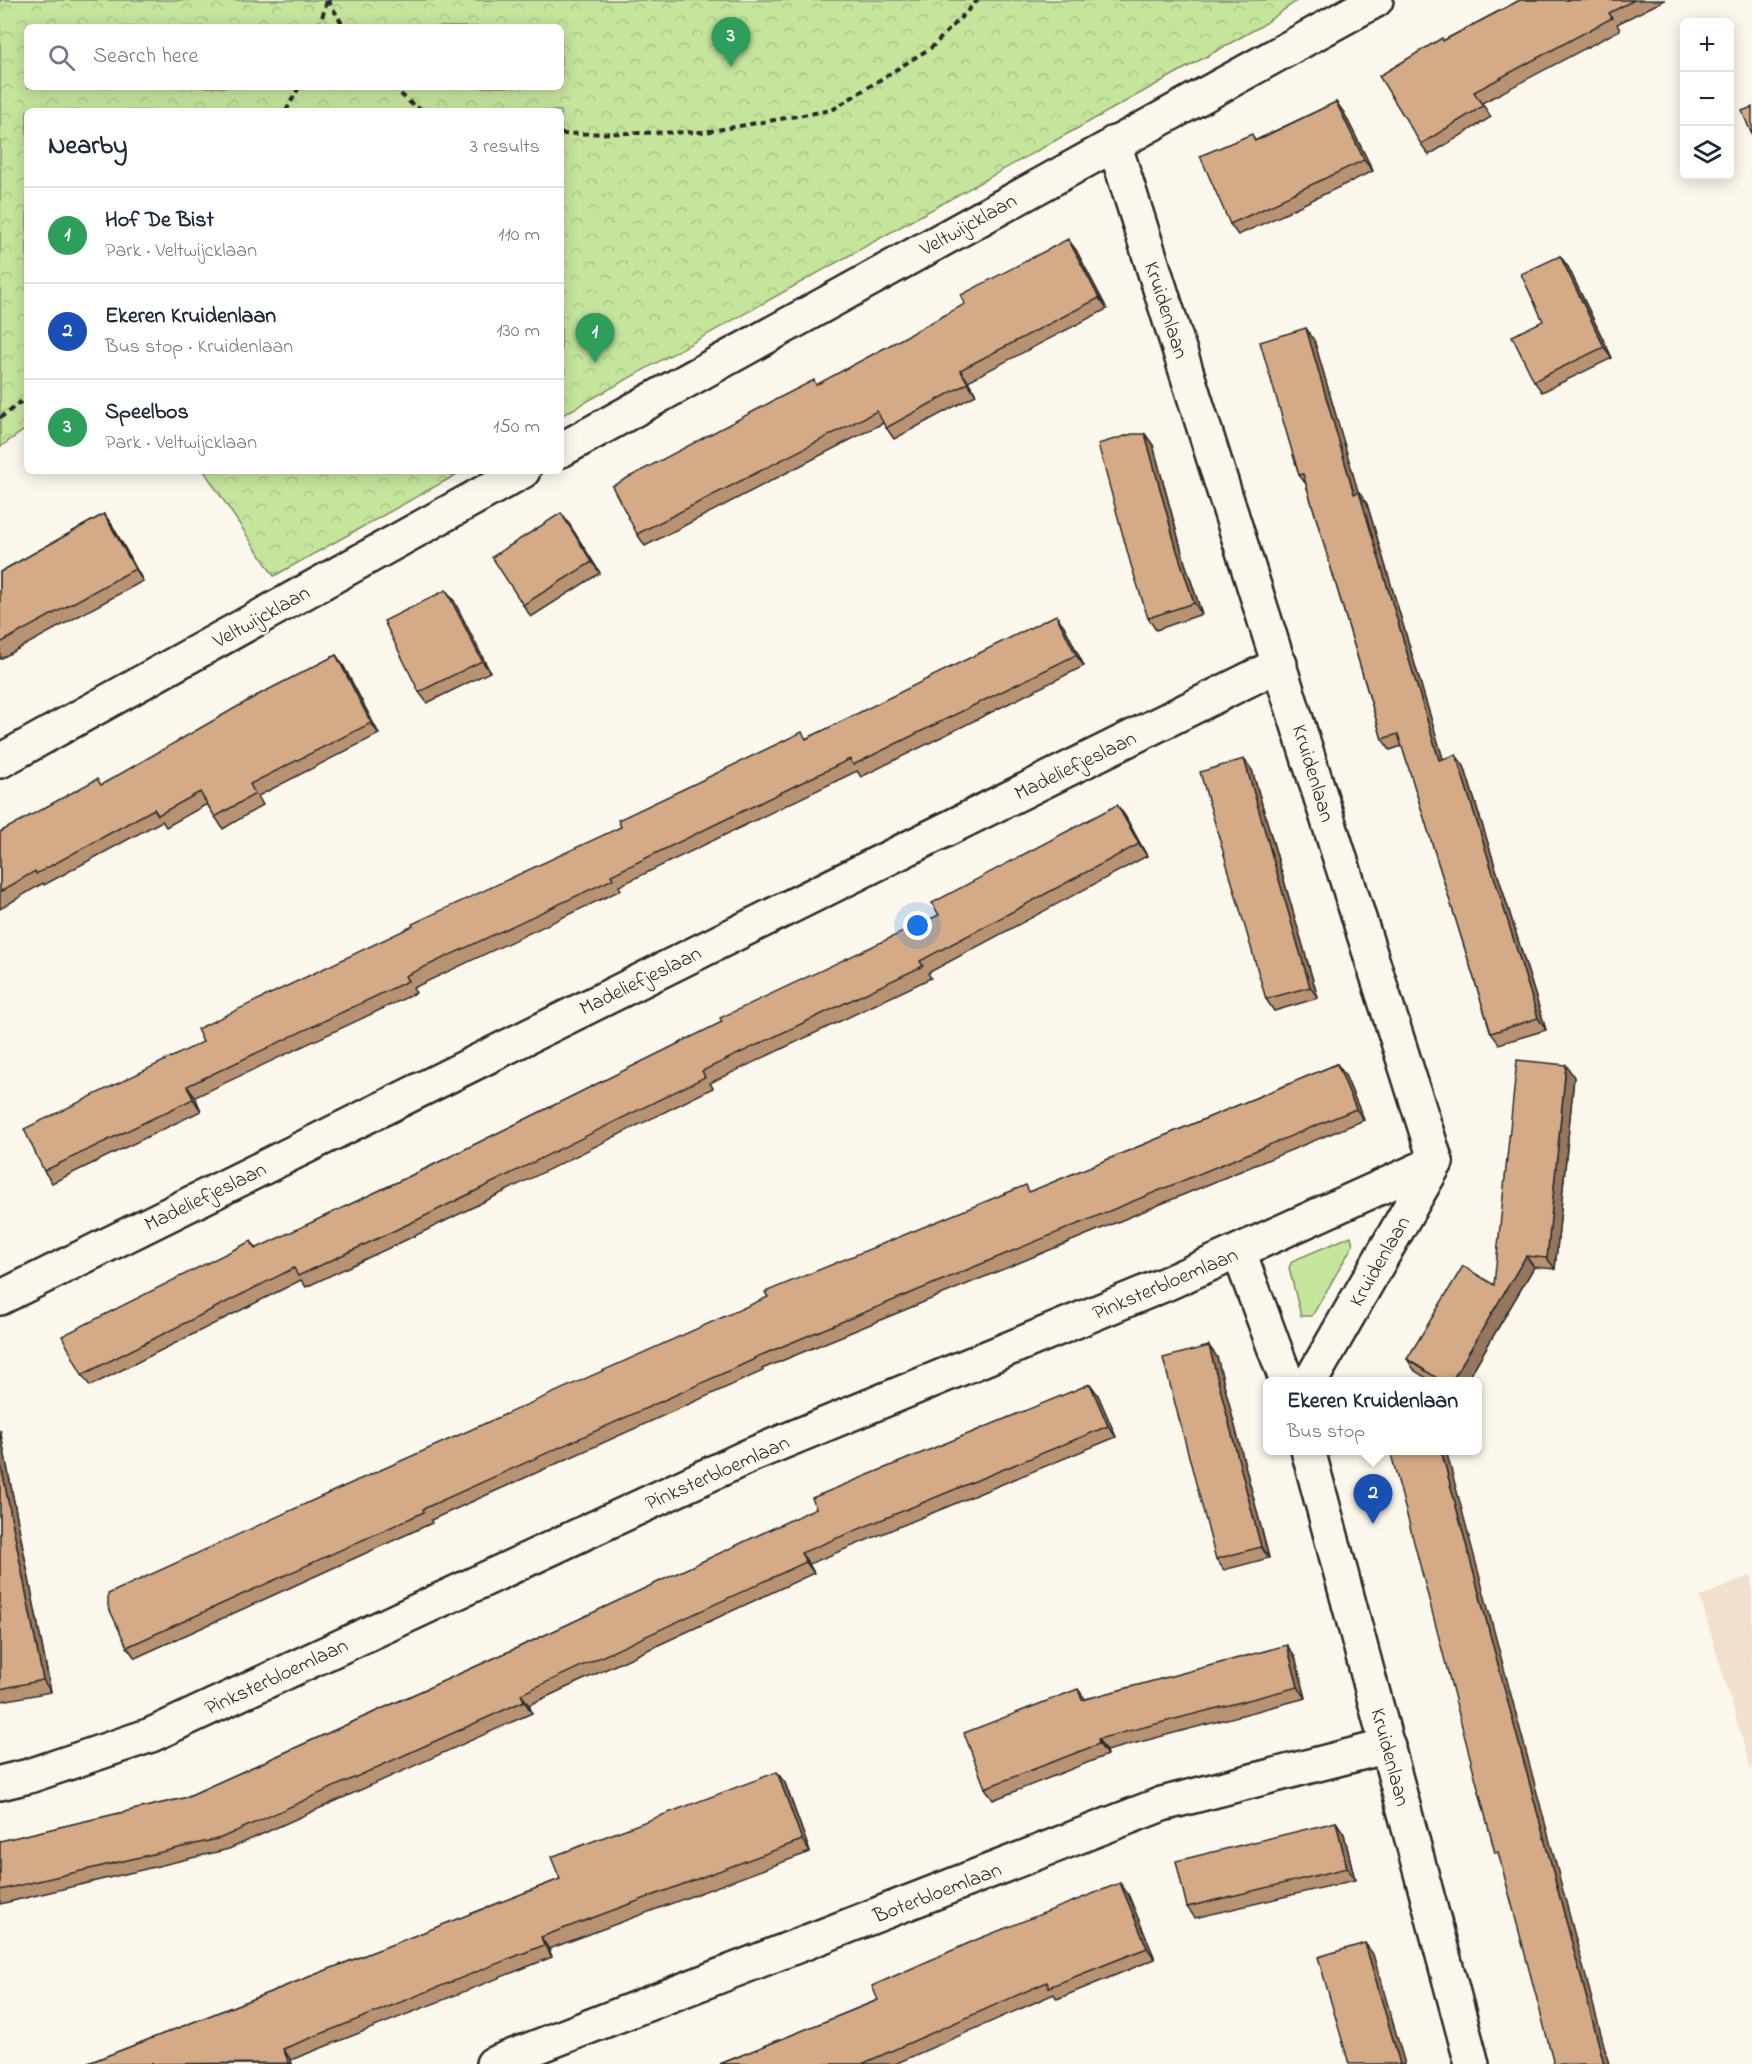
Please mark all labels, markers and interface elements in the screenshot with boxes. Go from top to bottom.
pin: 3 [712,17,750,67]
map controls [1680,18,1734,180]
button: + [1680,18,1734,72]
search box [24,24,564,90]
icon: search [45,41,78,74]
text: Search here [93,41,198,73]
button: − [1680,72,1734,126]
button: layers [1680,126,1734,180]
text: Nearby [48,128,127,166]
text: 3 results [470,133,540,162]
street label: Veltwijcklaan [914,187,1023,265]
text: Hof De Bist [105,205,214,237]
text: 1 [64,221,71,250]
text: 110 m [498,221,540,250]
text: Park · Veltwijcklaan [105,237,257,266]
street label: Kruidenlaan [1135,258,1195,363]
text: Ekeren Kruidenlaan [105,301,276,333]
pin: 1 [576,314,614,363]
text: 2 [63,317,72,346]
text: 130 m [496,317,540,346]
text: Bus stop · Kruidenlaan [105,333,293,362]
text: Speelbos [105,397,189,429]
text: 3 [63,413,72,442]
text: 150 m [493,413,540,442]
text: Park · Veltwijcklaan [105,429,257,458]
street label: Veltwijcklaan [207,579,316,657]
street label: Kruidenlaan [1283,721,1341,826]
street label: Madeliefjeslaan [1010,724,1142,809]
your location [903,911,932,940]
street label: Madeliefjeslaan [575,939,707,1024]
street label: Madeliefjeslaan [140,1155,272,1240]
street label: Kruidenlaan [1343,1211,1419,1313]
street label: Pinksterbloemlaan [1089,1241,1243,1329]
popup [1263,1377,1482,1455]
text: Ekeren Kruidenlaan [1287,1386,1458,1418]
text: Bus stop [1287,1418,1365,1447]
street label: Pinksterbloemlaan [641,1429,795,1519]
pin: 2 [1354,1474,1392,1524]
street label: Pinksterbloemlaan [200,1631,353,1724]
street label: Kruidenlaan [1362,1705,1417,1810]
street label: Boterbloemlaan [868,1856,1006,1932]

